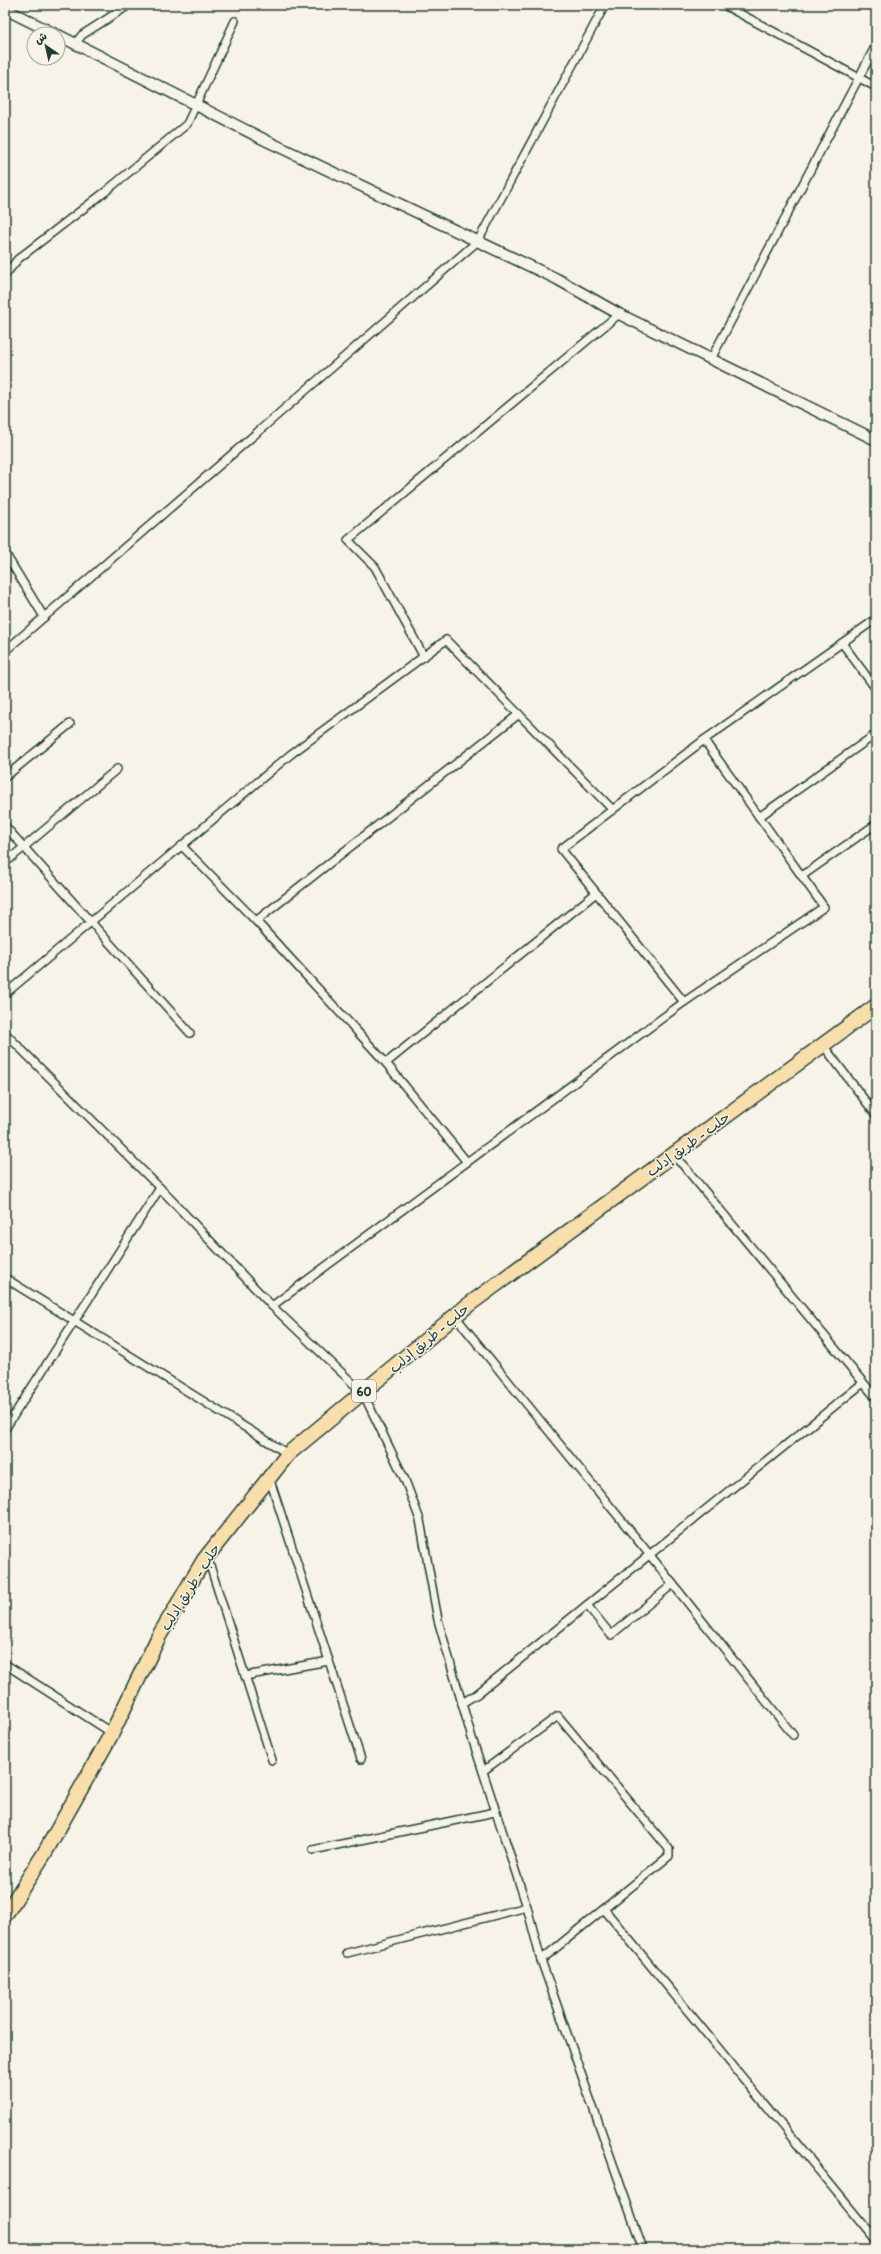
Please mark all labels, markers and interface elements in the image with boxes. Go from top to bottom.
north arrow [26,26,66,66]
text: ش [32,29,49,47]
street label: حلب - طريق إدلب [643,1108,733,1180]
street label: حلب - طريق إدلب [386,1300,473,1377]
road number: 60 [352,1380,376,1402]
street label: حلب - طريق إدلب [157,1541,224,1634]

